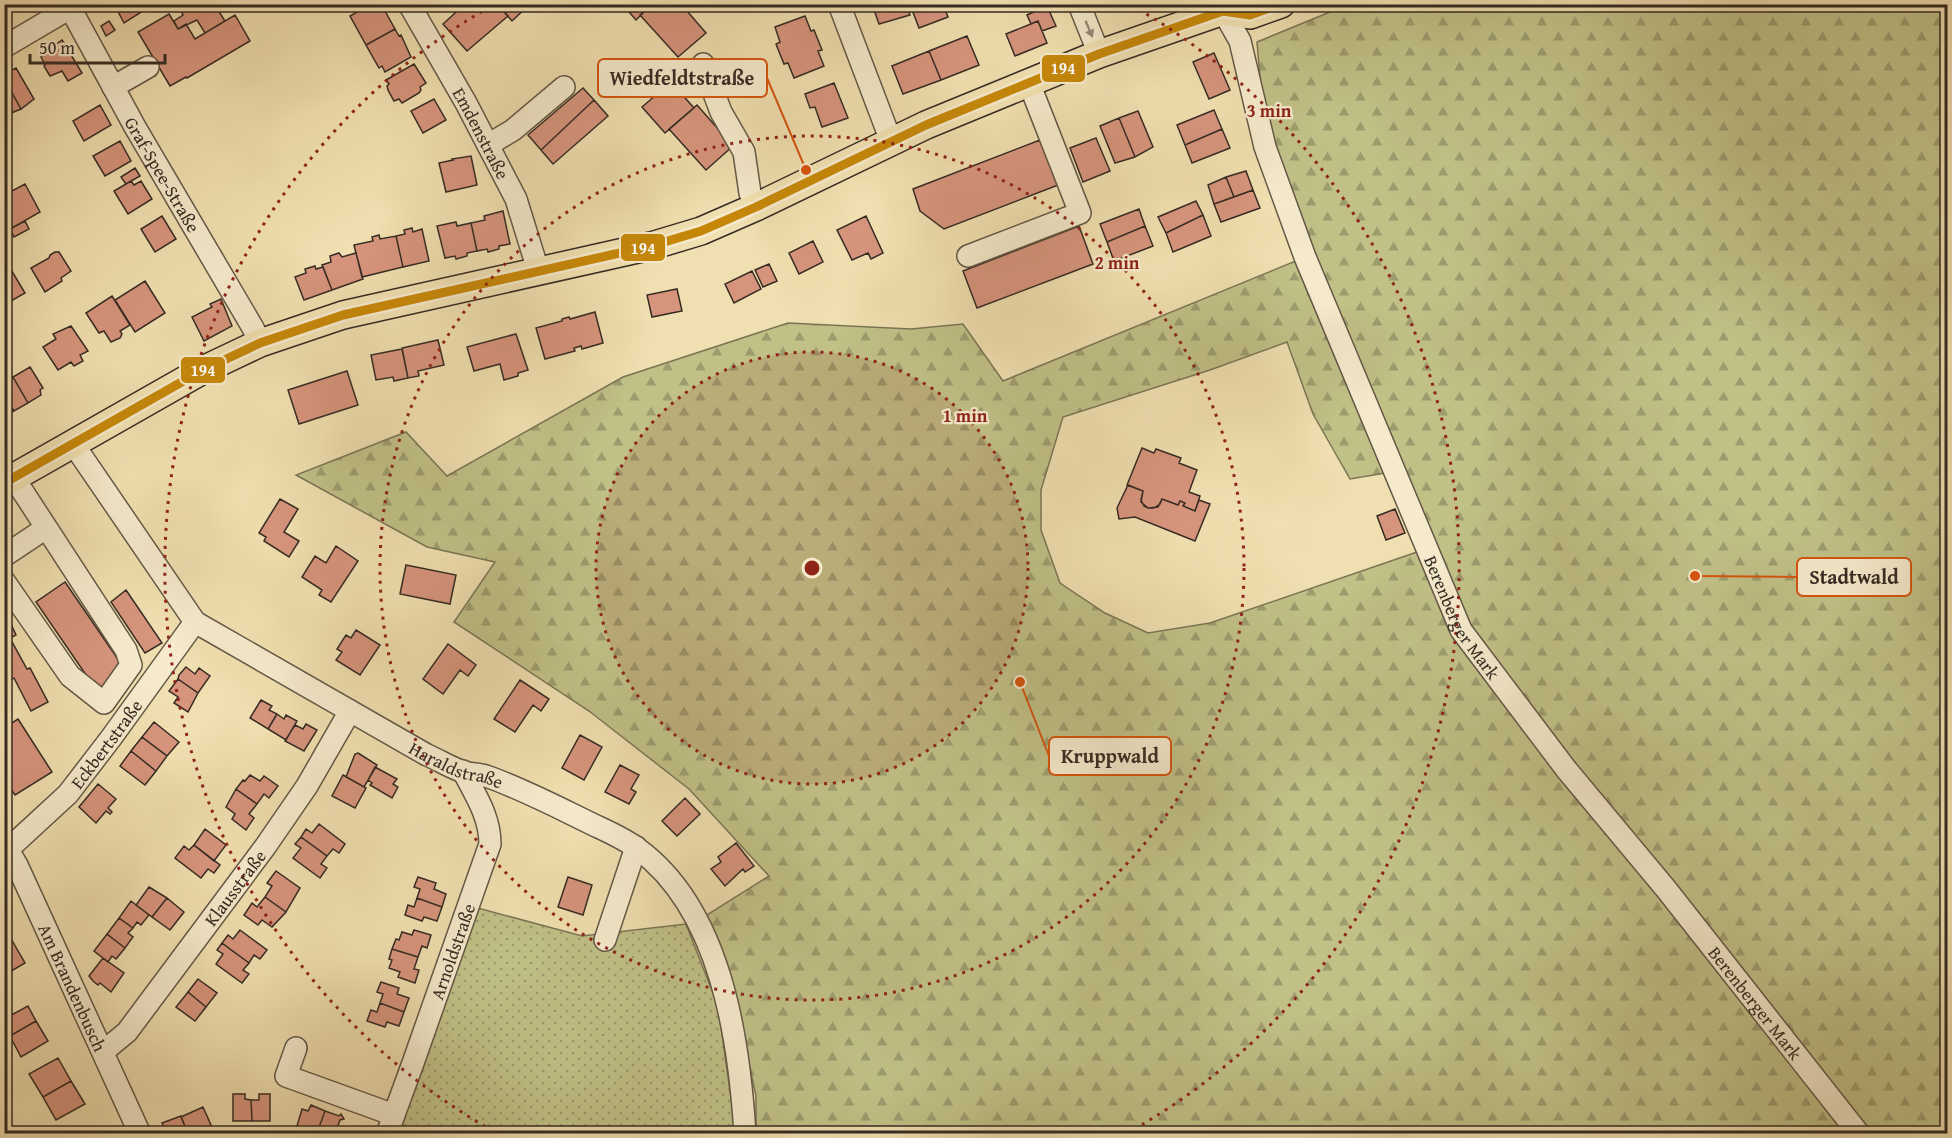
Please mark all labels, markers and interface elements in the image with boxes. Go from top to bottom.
one-way arrow [1084,21,1094,39]
scale bar [30,27,165,65]
text: 50 m [39,34,75,61]
line badge: 194 [1041,54,1086,83]
text: 194 [1051,56,1075,80]
callout: Wiedfeldtstraße [598,59,767,97]
text: Wiedfeldtstraße [610,63,755,92]
street label: Emdenstraße [446,82,517,184]
text: 3 min [1247,97,1292,124]
street label: Graf-Spee-Straße [118,112,207,237]
line badge: 194 [620,233,666,262]
text: 194 [631,236,655,260]
text: 2 min [1095,249,1140,276]
line badge: 194 [180,356,226,384]
text: 194 [191,358,215,382]
text: 1 min [943,402,988,429]
street label: Berenberger Mark [1418,551,1507,685]
centre of rings [802,558,822,578]
callout: Stadtwald [1797,558,1911,596]
text: Stadtwald [1809,562,1899,591]
street label: Eckbertstraße [63,693,148,794]
street label: Haraldstraße [404,734,507,795]
callout: Kruppwald [1049,737,1171,775]
text: Kruppwald [1061,741,1160,770]
street label: Klausstraße [197,844,272,932]
street label: Arnoldstraße [423,899,482,1003]
street label: Am Brandenbusch [32,919,114,1056]
street label: Berenberger Mark [1702,940,1810,1066]

